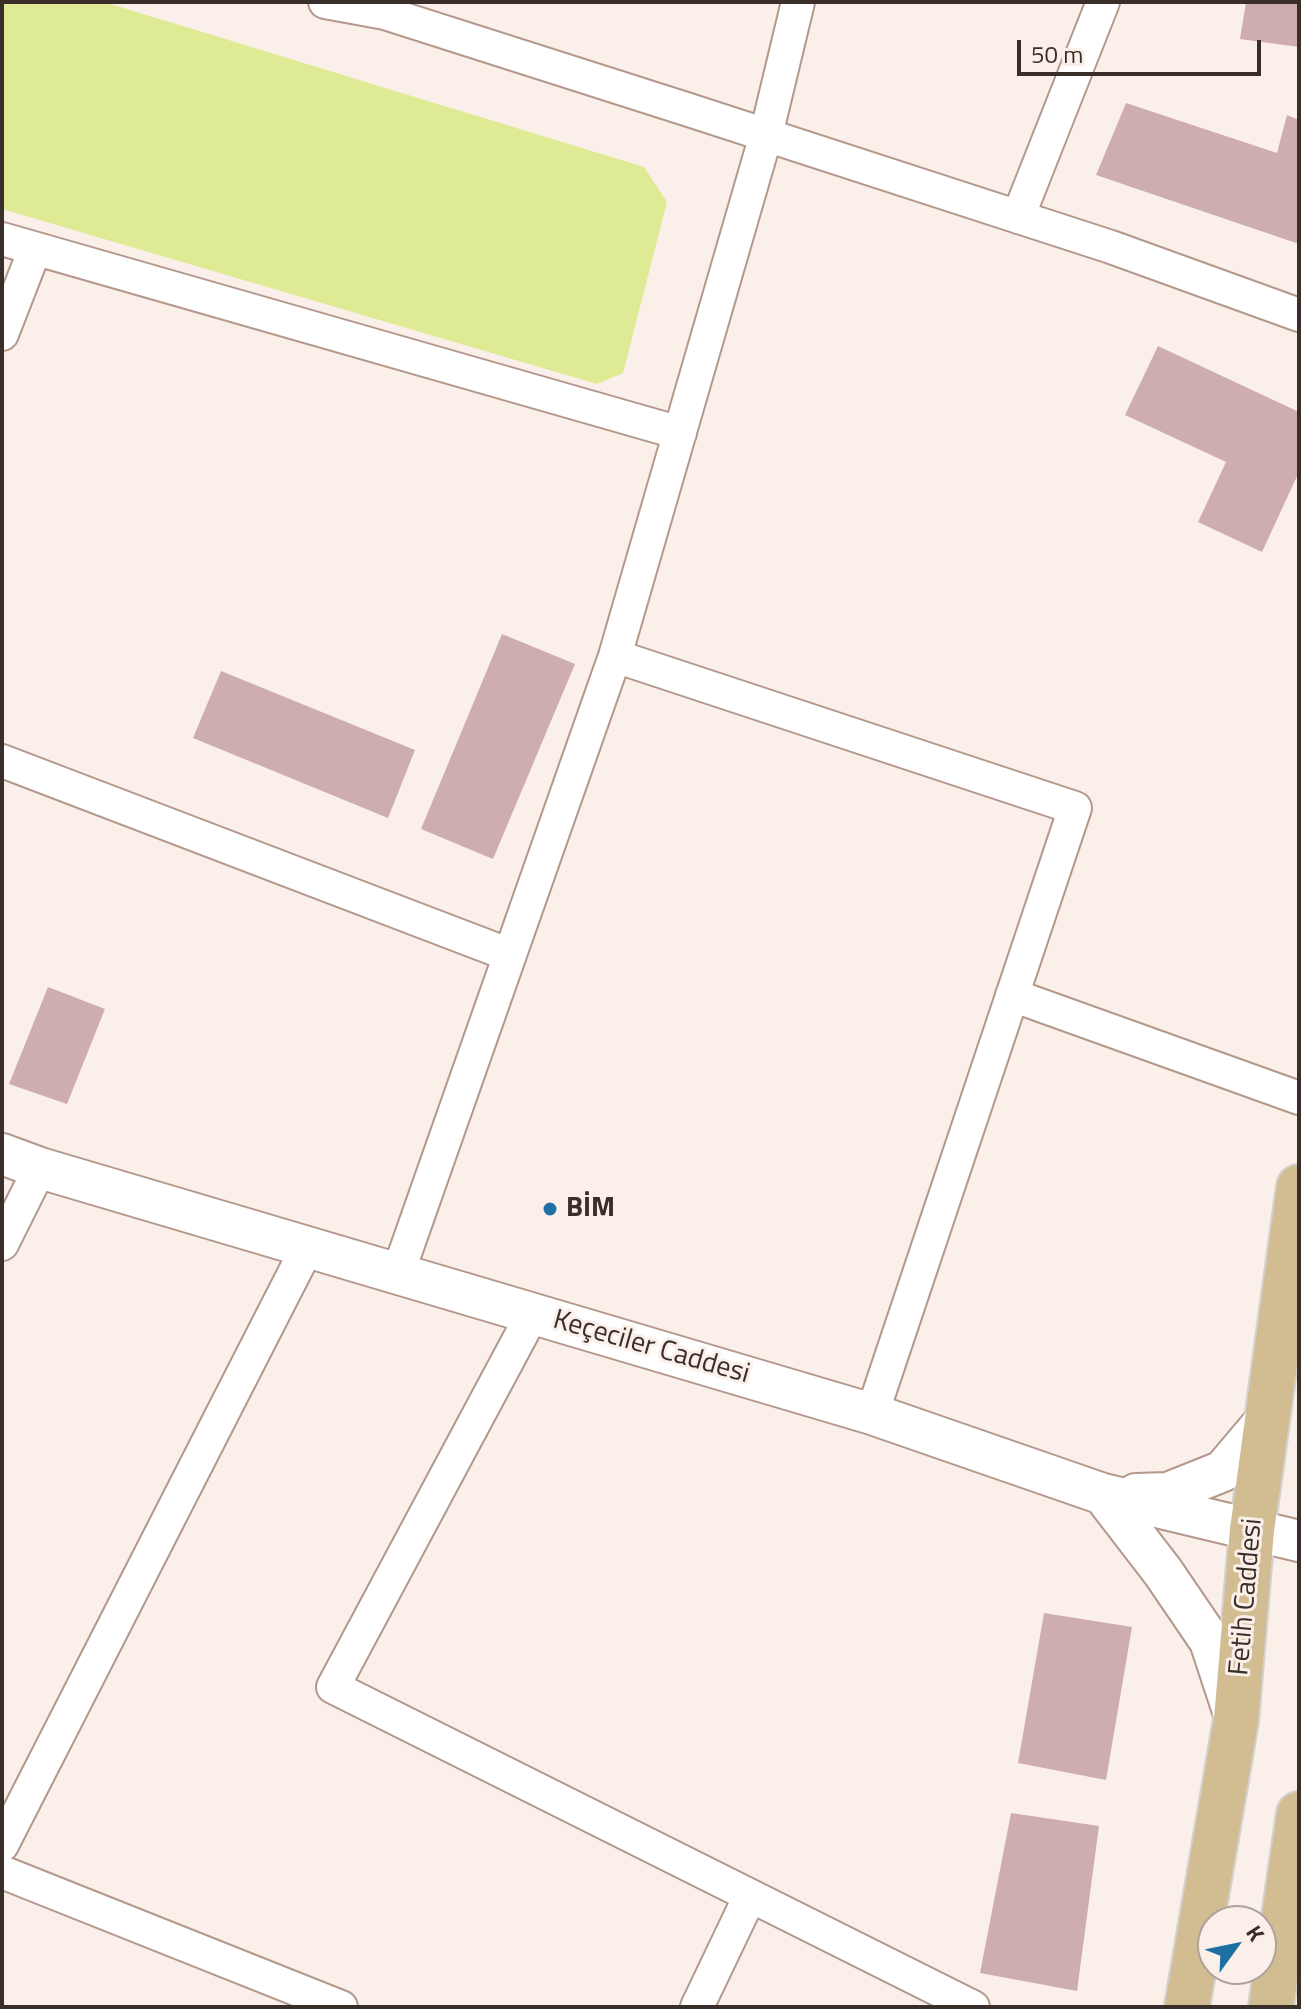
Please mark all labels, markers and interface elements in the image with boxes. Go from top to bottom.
scale bar [1021,24,1265,74]
text: 50 m [1031,36,1083,72]
place label: BİM [566,1192,615,1226]
marker: BİM [541,1200,559,1218]
street label: Keçeciler Caddesi [549,1304,753,1392]
street label: Fetih Caddesi [1223,1517,1271,1677]
north arrow [1197,1905,1277,1985]
text: K [1238,1918,1273,1948]

